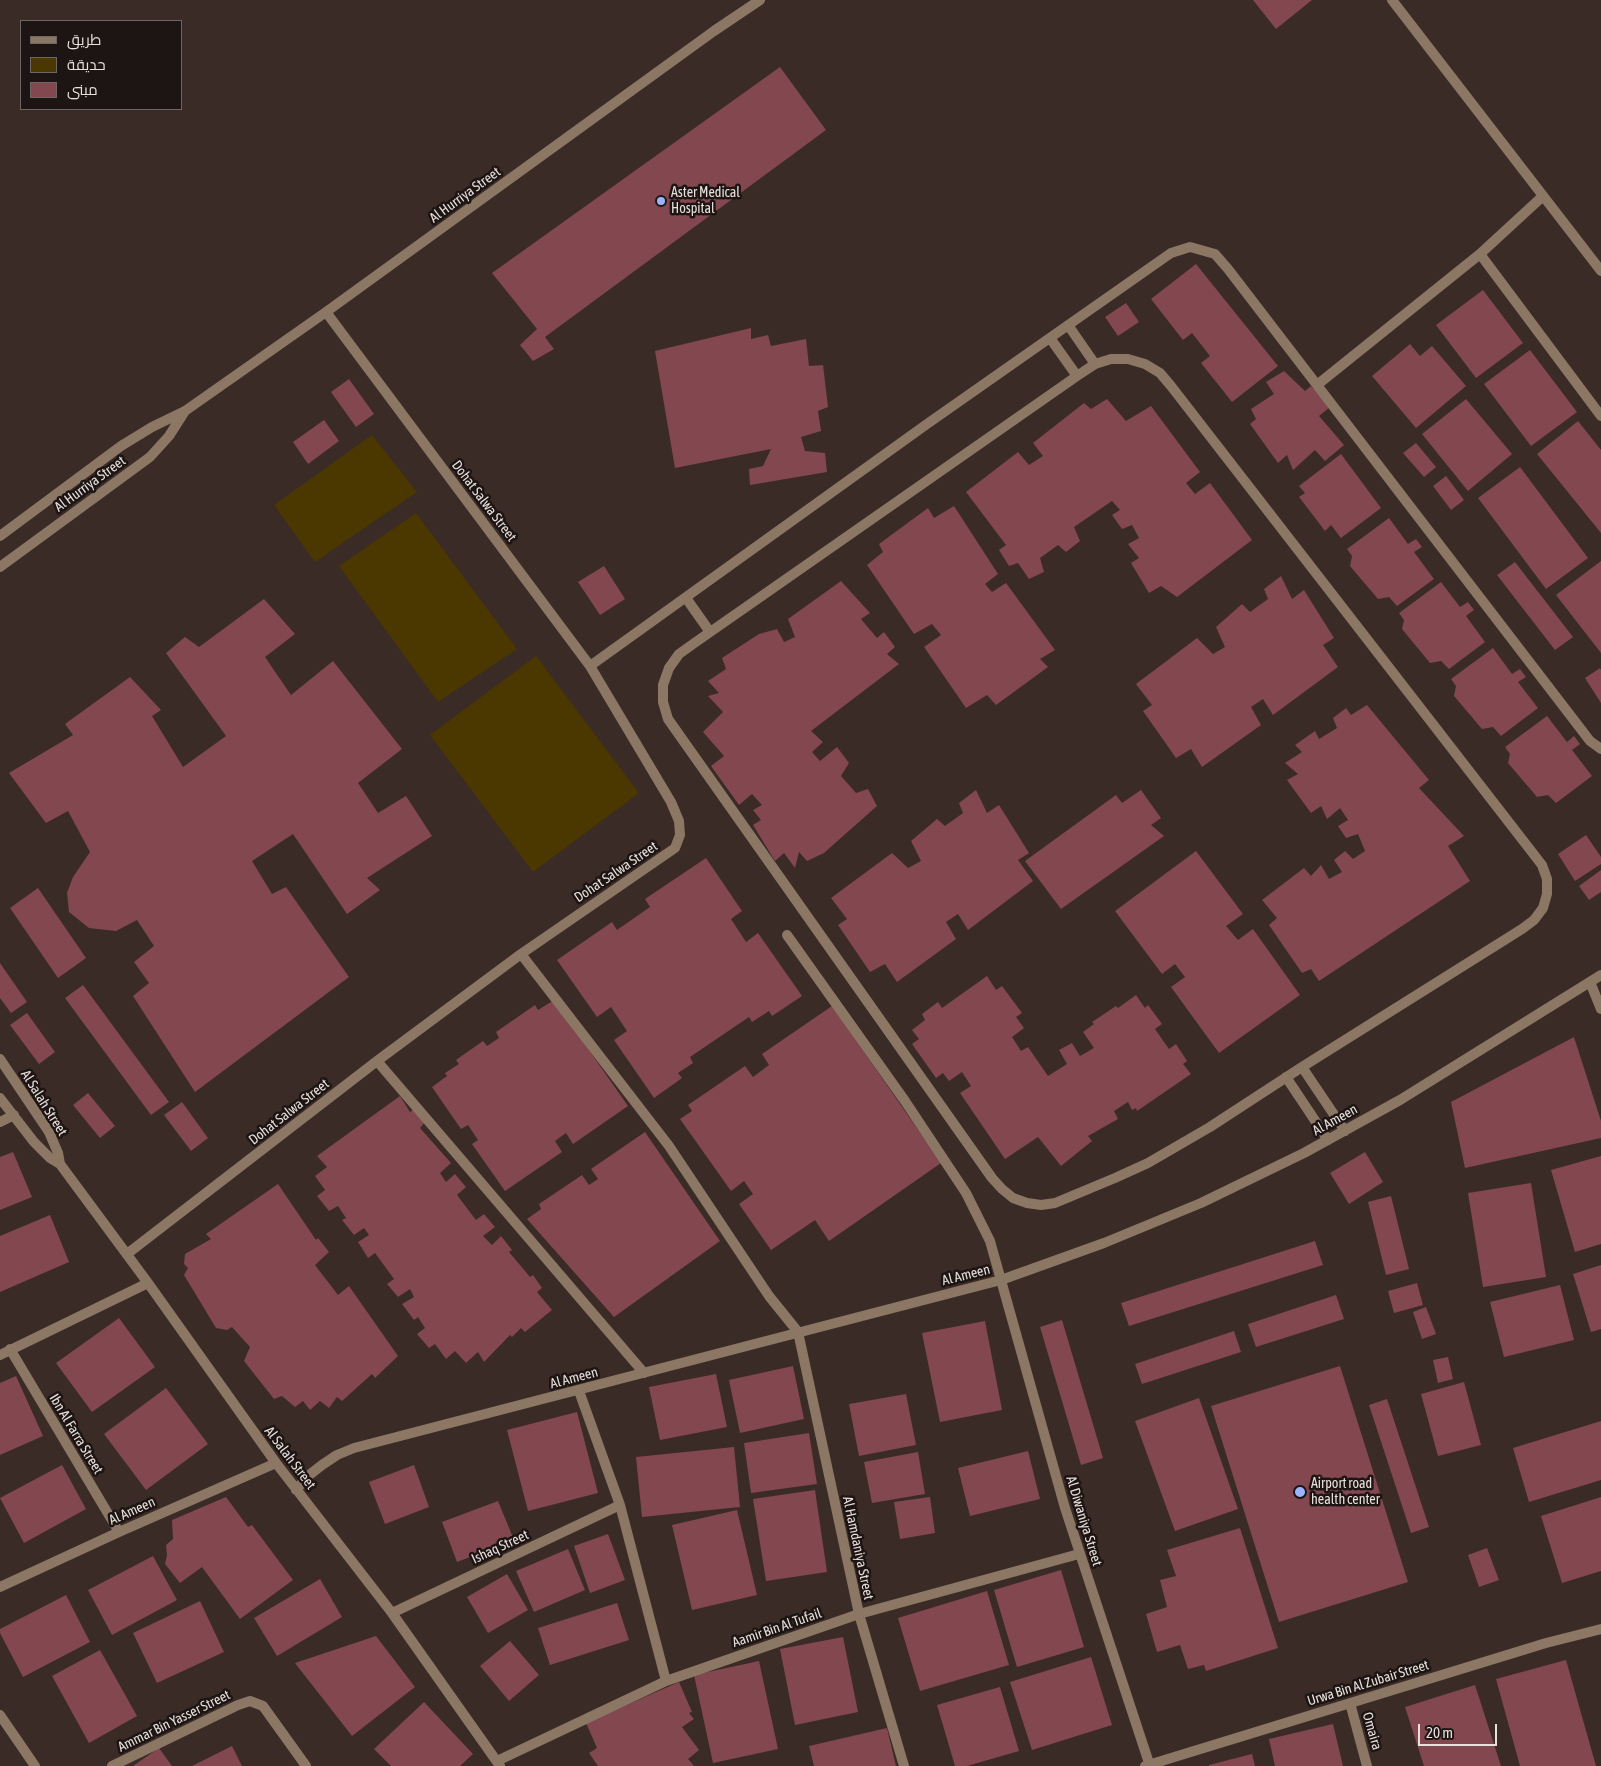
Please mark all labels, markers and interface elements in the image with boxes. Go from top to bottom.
legend [20,20,182,110]
text: طريق [67,31,101,48]
text: حديقة [67,56,106,73]
text: مبنى [67,81,98,98]
street label: Al Hurriya Street [426,164,504,226]
place label: Aster Medical Hospital [671,185,740,218]
marker: Aster Medical Hospital [655,195,667,207]
street label: Al Hurriya Street [51,453,129,515]
street label: Dohat Salwa Street [448,457,520,545]
street label: Dohat Salwa Street [571,838,661,906]
street label: Al Salah Street [17,1067,71,1139]
street label: Dohat Salwa Street [246,1076,332,1148]
street label: Al Ameen [1310,1101,1360,1139]
street label: Al Ameen [940,1261,992,1289]
street label: Al Ameen [548,1364,600,1392]
street label: Ibn Al Farra Street [46,1391,106,1477]
street label: Al Salah Street [261,1423,319,1493]
street label: Al Diwaniya Street [1062,1474,1106,1568]
place label: Airport road health center [1311,1476,1380,1508]
marker: Airport road health center [1293,1485,1307,1499]
street label: Al Ameen [106,1493,158,1529]
street label: Al Hamdaniya Street [839,1495,877,1601]
street label: Ishaq Street [469,1526,531,1568]
street label: Aamir Bin Al Tufail [730,1605,824,1651]
street label: Urwa Bin Al Zubair Street [1305,1657,1431,1709]
street label: Ammar Bin Yasser Street [115,1686,233,1756]
street label: Omaira [1359,1710,1385,1752]
scale bar [1421,1714,1500,1746]
text: 20 m [1426,1724,1453,1741]

